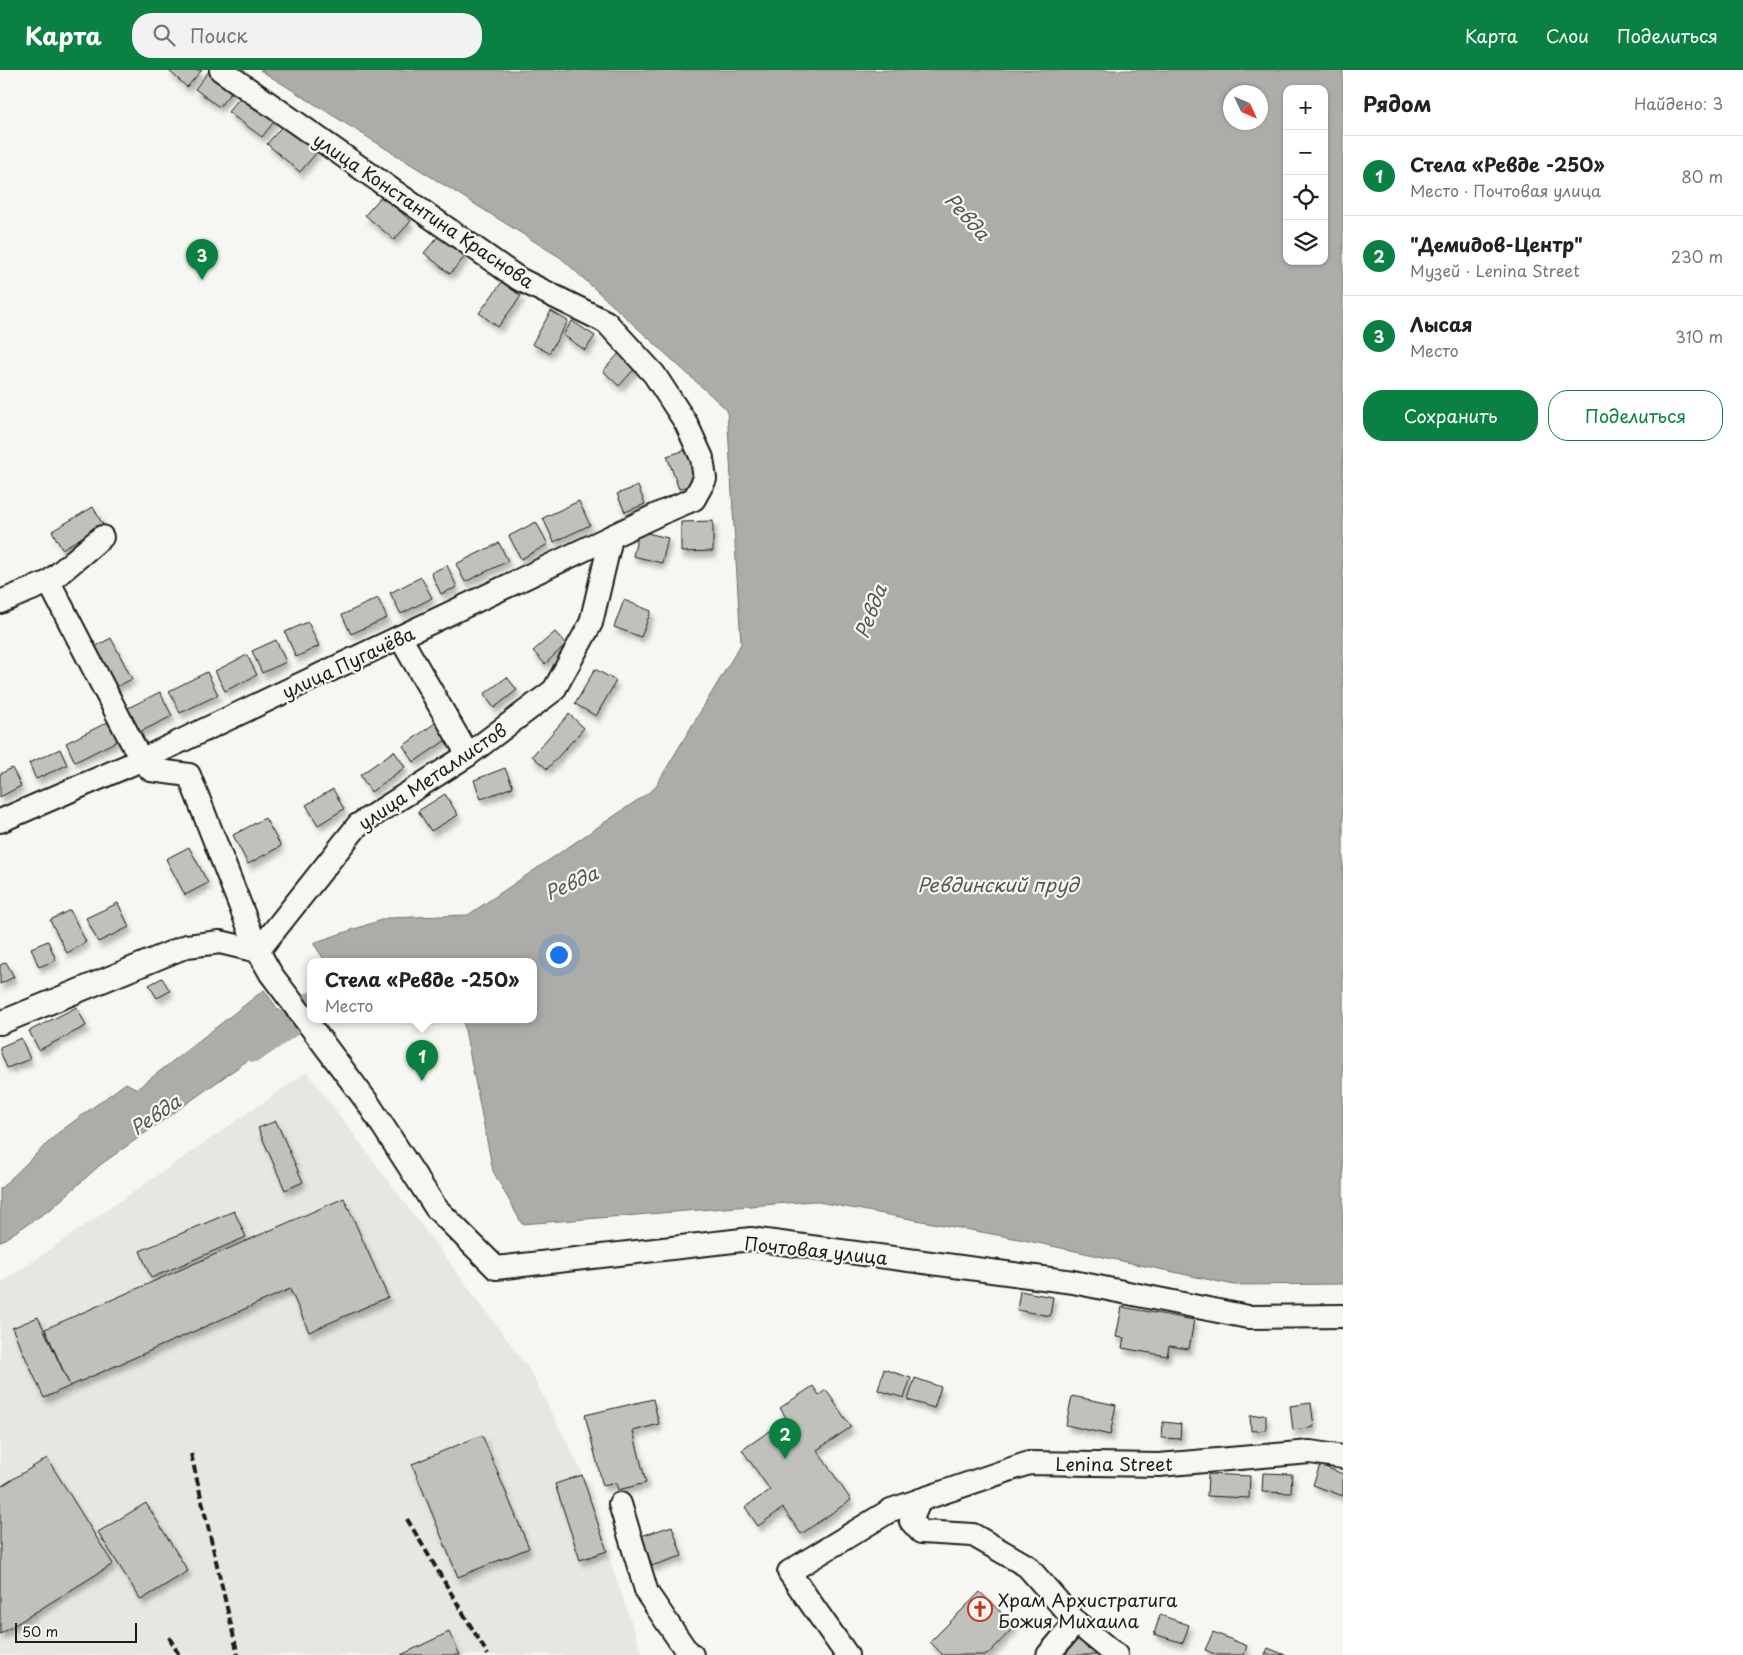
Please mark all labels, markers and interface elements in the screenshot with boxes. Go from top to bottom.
search box [132,13,482,58]
text: Карта [25,17,102,53]
icon: search [150,21,178,49]
text: Поиск [190,21,248,49]
text: Карта [1465,22,1518,49]
text: Слои [1546,22,1589,49]
text: Поделиться [1617,22,1718,49]
north arrow [1223,85,1268,130]
map controls [1283,85,1328,265]
button: + [1283,85,1328,130]
text: Рядом [1363,87,1431,119]
text: Найдено: 3 [1634,91,1723,115]
street label: улица Константина Краснова [308,126,540,295]
button: − [1283,130,1328,175]
text: Стела «Ревде -250» [1410,150,1605,178]
text: 1 [1375,164,1383,188]
text: 80 m [1681,164,1723,188]
button: locate [1283,175,1328,220]
text: Место · Почтовая улица [1410,178,1601,202]
water label: Ревда [939,186,998,247]
button: layers [1283,220,1328,265]
text: "Демидов-Центр" [1410,230,1583,258]
pin: 3 [186,239,218,280]
text: 2 [1373,244,1385,268]
text: 230 m [1671,244,1723,268]
text: Музей · Lenina Street [1410,258,1580,282]
text: Лысая [1410,310,1473,338]
text: 3 [1374,324,1384,348]
text: 310 m [1675,324,1723,348]
text: Место [1410,338,1459,362]
button: Сохранить [1363,390,1538,441]
button: Поделиться [1548,390,1723,441]
water label: Ревда [847,579,893,642]
street label: улица Пугачёва [277,619,420,705]
street label: улица Металлистов [352,716,512,836]
water label: Ревда [540,858,603,906]
water label: Ревдинский пруд [917,870,1080,898]
your location [546,942,572,968]
popup [307,958,537,1023]
text: Стела «Ревде -250» [325,965,519,993]
text: Место [325,993,373,1017]
pin: 1 [406,1040,438,1081]
water label: Ревда [124,1086,187,1141]
street label: Почтовая улица [743,1229,890,1271]
pin: 2 [769,1418,801,1459]
street label: Lenina Street [1055,1450,1173,1477]
place label: Храм Архистратига Божия Михаила [998,1586,1178,1634]
church icon: Храм Архистратига Божия Михаила [967,1596,993,1622]
scale bar [15,1620,138,1643]
text: 50 m [22,1621,58,1642]

